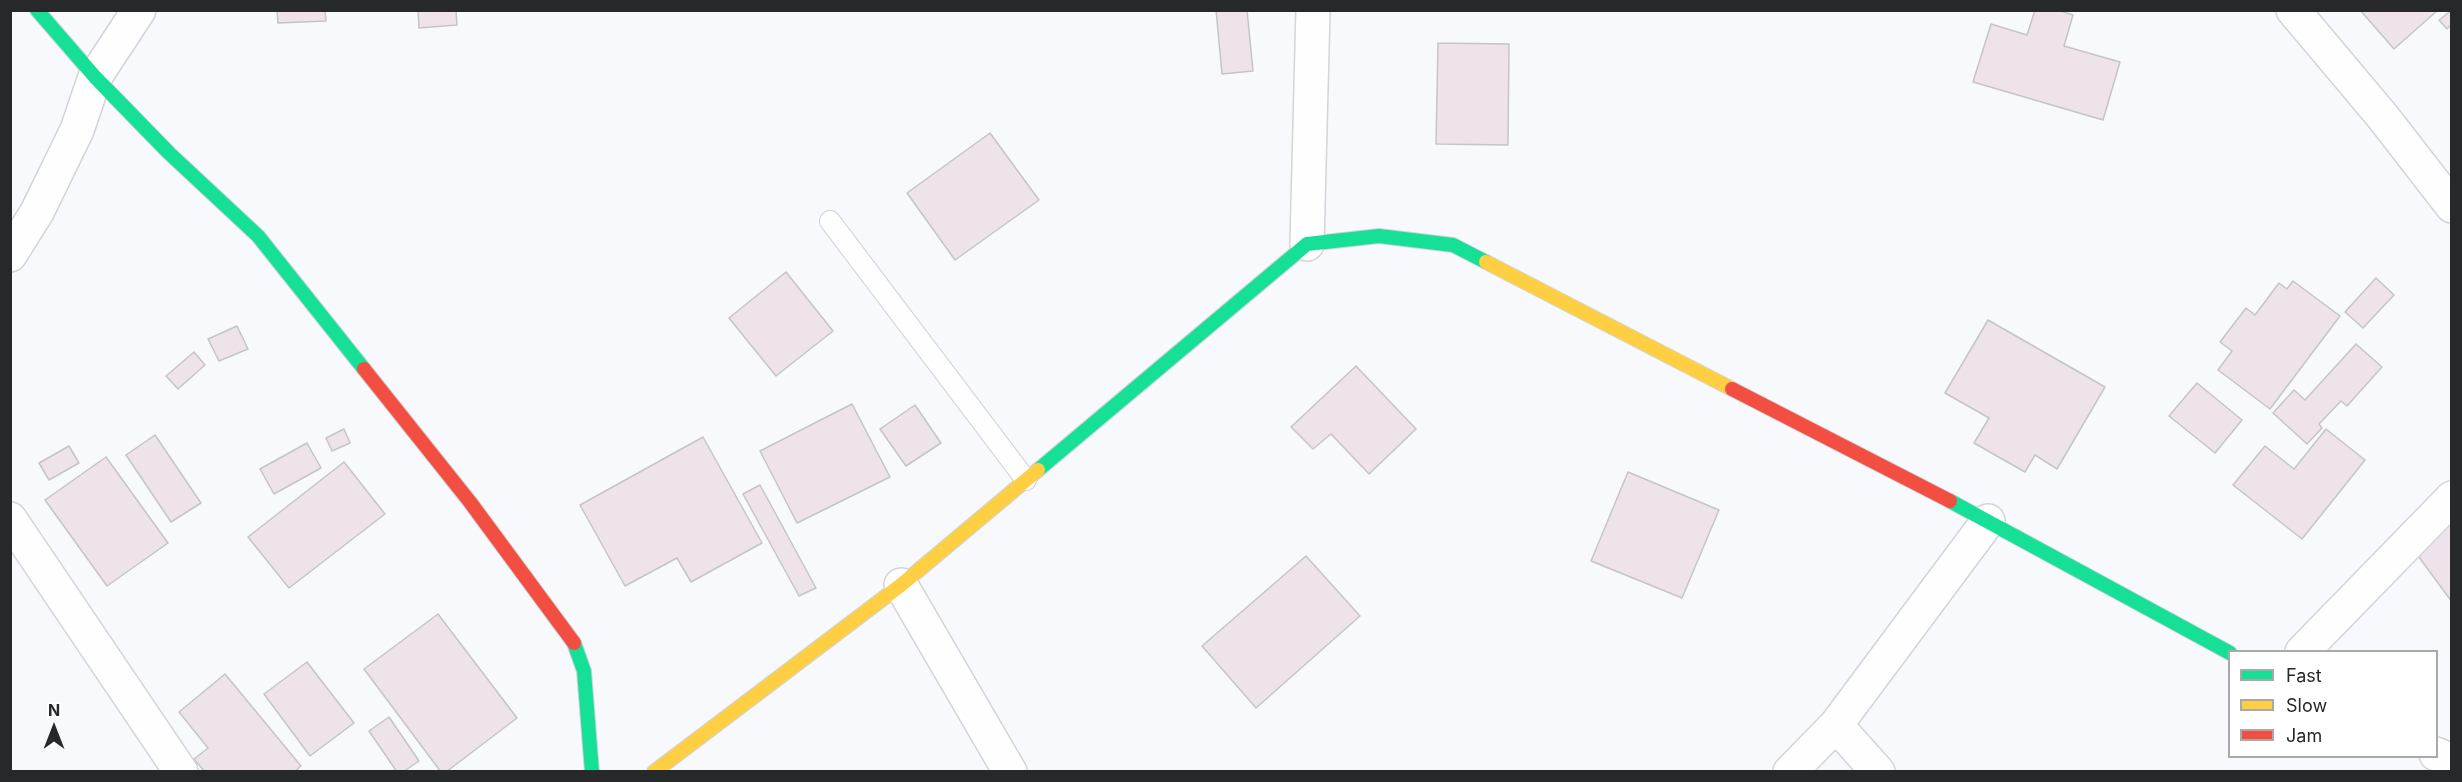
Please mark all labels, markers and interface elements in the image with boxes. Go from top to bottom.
legend [2228,650,2438,758]
text: Fast [2286,665,2322,686]
text: Slow [2286,695,2327,716]
north arrow [24,698,84,758]
text: N [48,700,60,720]
text: Jam [2286,725,2322,746]

